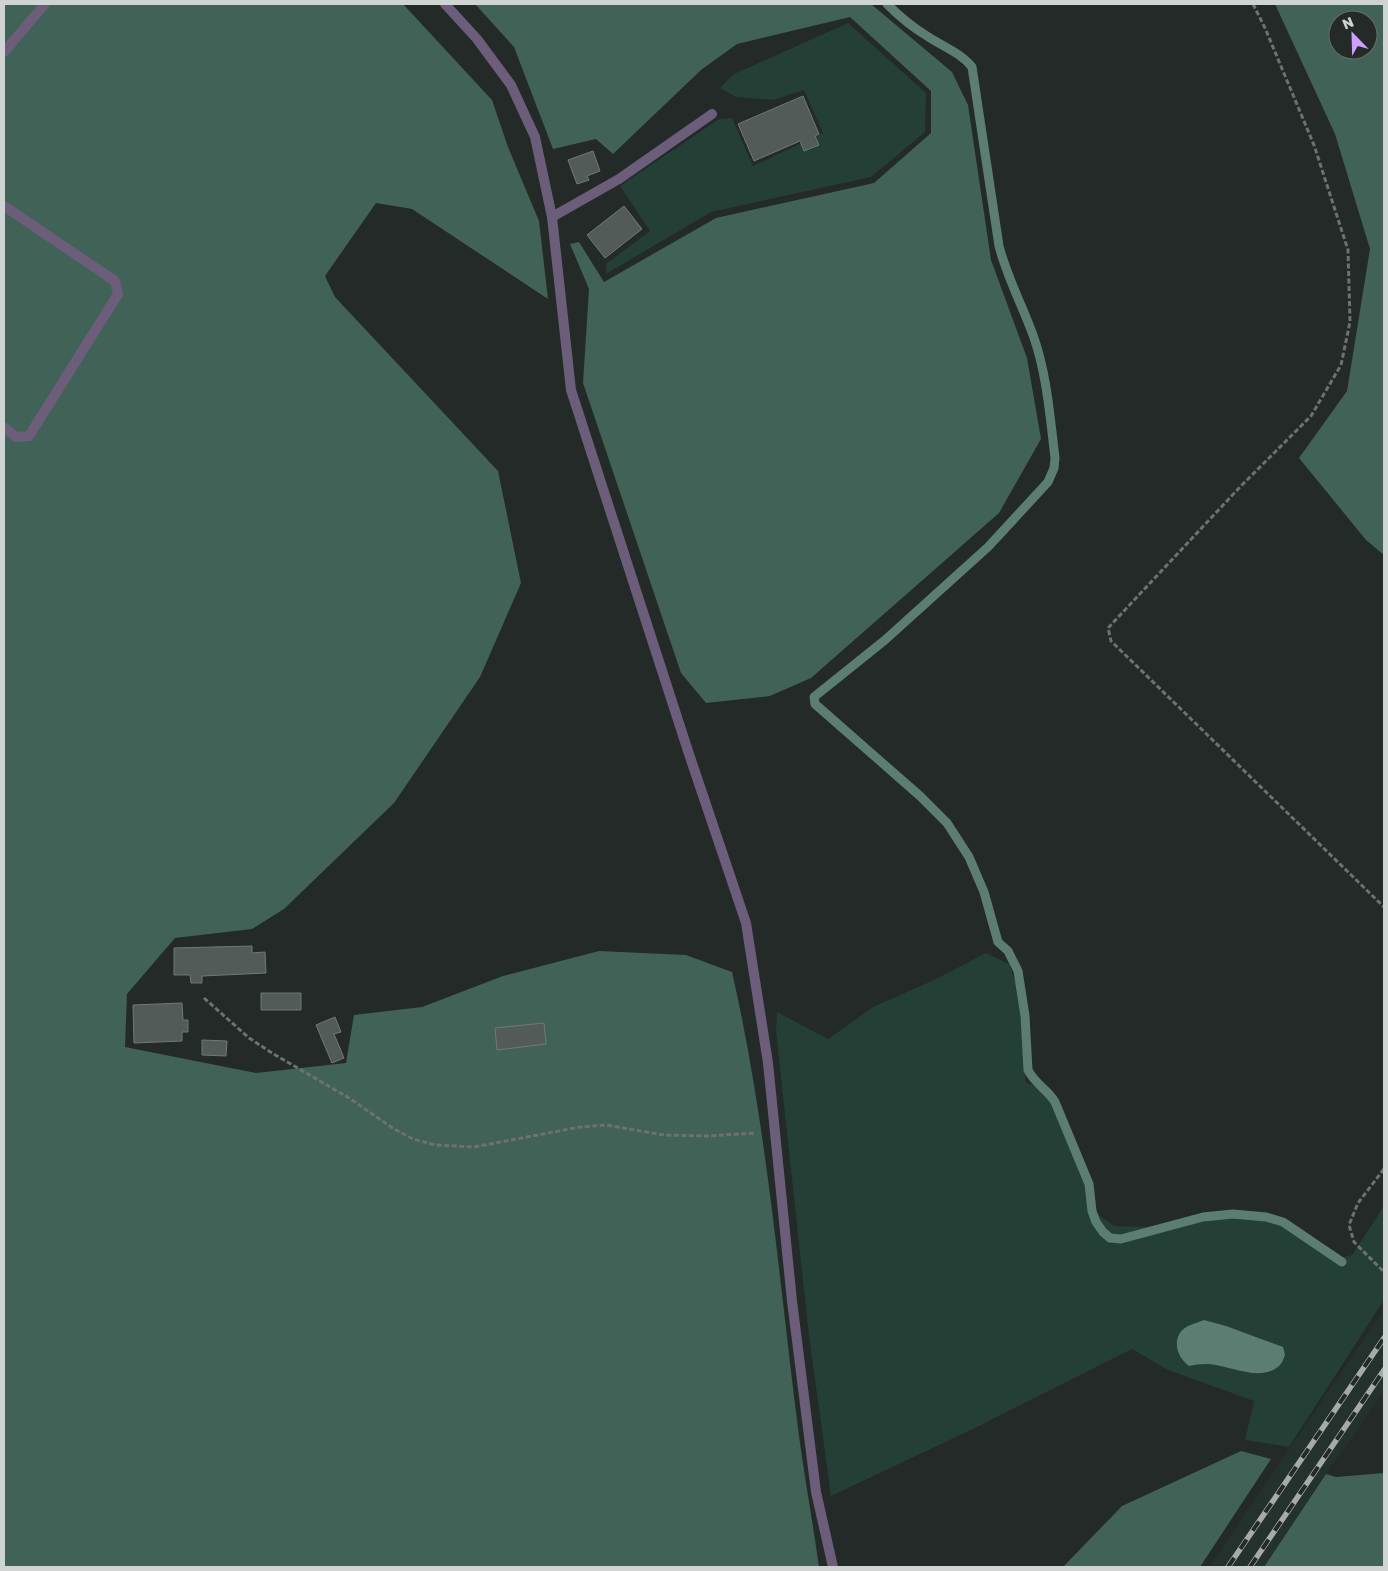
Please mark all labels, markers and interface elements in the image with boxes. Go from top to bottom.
north arrow [1328,10,1378,60]
text: N [1340,13,1356,32]

